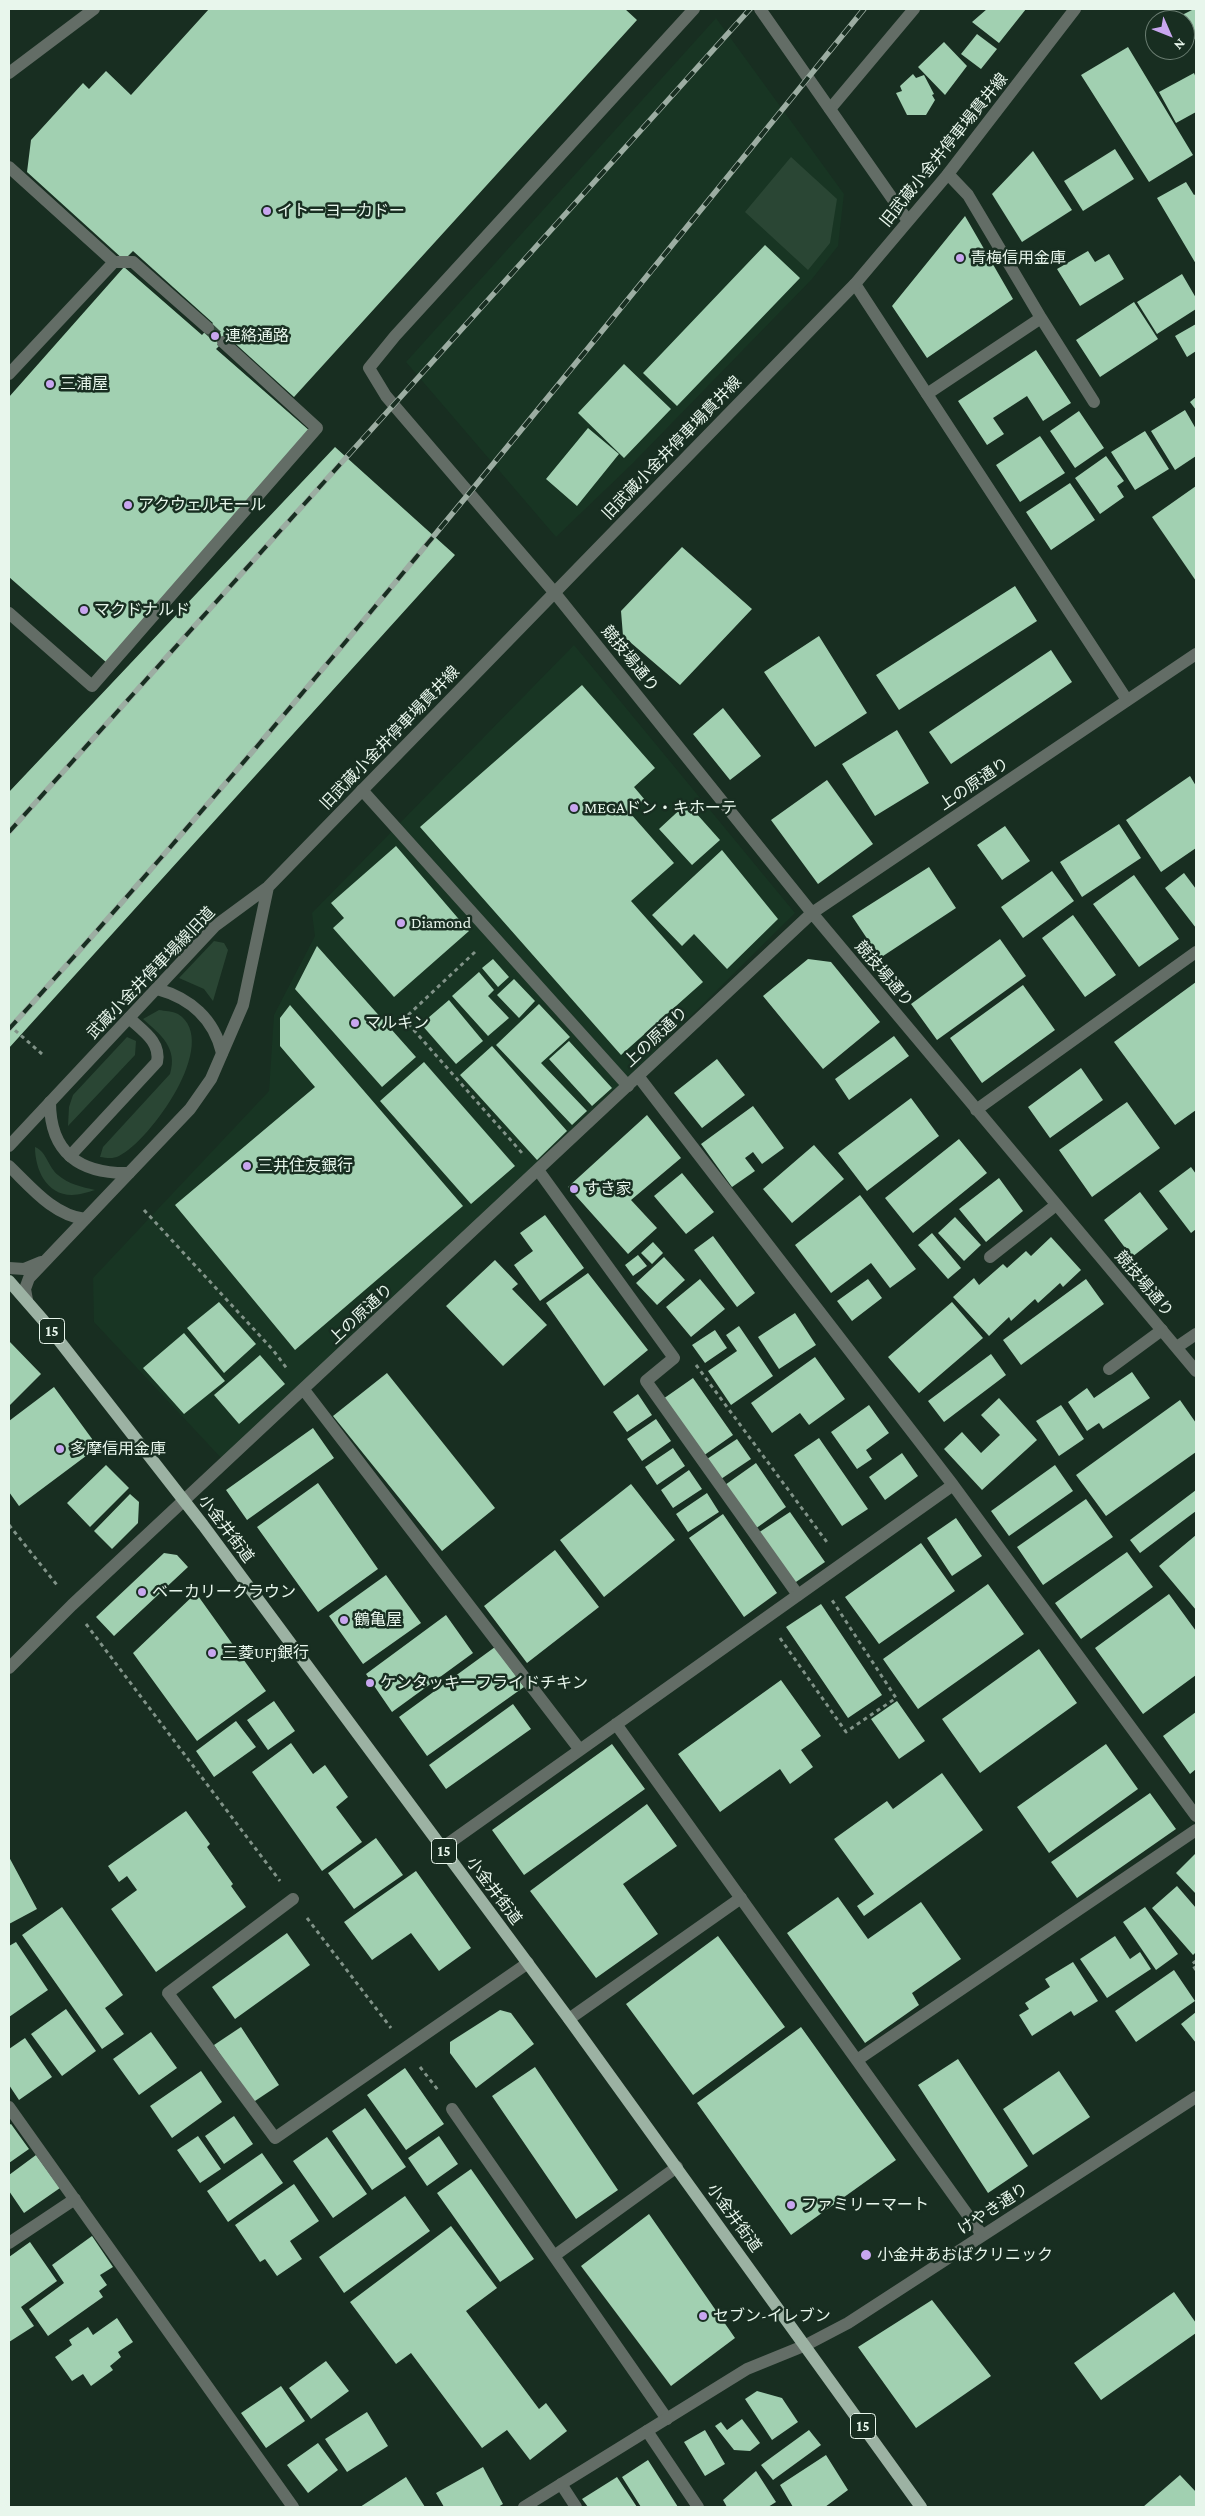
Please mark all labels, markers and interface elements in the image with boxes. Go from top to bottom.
north arrow [1145,10,1195,60]
text: N [1171,36,1189,54]
street label: 旧武蔵小金井停車場貫井線 [876,69,1012,231]
place label: イトーヨーカドー [277,201,405,221]
marker: イトーヨーカドー [261,205,273,217]
place label: 青梅信用金庫 [970,248,1066,268]
marker: 青梅信用金庫 [954,252,966,264]
place label: 連絡通路 [225,326,289,346]
marker: 連絡通路 [209,330,221,342]
street label: 旧武蔵小金井停車場貫井線 [598,372,746,524]
place label: 三浦屋 [60,374,108,394]
marker: 三浦屋 [44,378,56,390]
place label: アクウェルモール [138,495,266,515]
marker: アクウェルモール [122,499,134,511]
place label: マクドナルド [94,600,190,620]
marker: マクドナルド [78,604,90,616]
street label: 競技場通り [597,622,663,696]
street label: 旧武蔵小金井停車場貫井線 [316,662,464,814]
street label: 上の原通り [935,754,1013,814]
place label: MEGAドン・キホーテ [584,798,737,818]
marker: MEGAドン・キホーテ [568,802,580,814]
street label: 武蔵小金井停車場線旧道 [83,903,219,1043]
place label: Diamond [411,913,471,933]
marker: Diamond [395,917,407,929]
street label: 競技場通り [851,937,917,1011]
street label: 上の原通り [620,1003,692,1071]
place label: マルキン [365,1013,429,1033]
marker: マルキン [349,1017,361,1029]
place label: 三井住友銀行 [257,1156,353,1176]
marker: 三井住友銀行 [241,1160,253,1172]
place label: すき家 [584,1179,632,1199]
marker: すき家 [568,1183,580,1195]
street label: 競技場通り [1111,1247,1177,1321]
street label: 上の原通り [325,1280,397,1348]
road number: 15 [40,1318,64,1344]
place label: 多摩信用金庫 [70,1439,166,1459]
marker: 多摩信用金庫 [54,1443,66,1455]
street label: 小金井街道 [194,1491,258,1567]
place label: ベーカリークラウン [152,1582,296,1602]
marker: ベーカリークラウン [136,1586,148,1598]
place label: 鶴亀屋 [354,1610,402,1630]
marker: 鶴亀屋 [338,1614,350,1626]
place label: 三菱UFJ銀行 [222,1643,309,1663]
marker: 三菱UFJ銀行 [206,1647,218,1659]
place label: ケンタッキーフライドチキン [380,1673,588,1693]
marker: ケンタッキーフライドチキン [364,1677,376,1689]
road number: 15 [432,1838,456,1864]
street label: 小金井街道 [462,1853,526,1929]
street label: けやき通り [954,2179,1032,2239]
street label: 小金井街道 [703,2180,765,2256]
place label: ファミリーマート [801,2195,929,2215]
marker: ファミリーマート [785,2199,797,2211]
place label: 小金井あおばクリニック [877,2245,1053,2265]
marker: 小金井あおばクリニック [859,2248,873,2262]
place label: セブン-イレブン [713,2306,831,2326]
marker: セブン-イレブン [697,2310,709,2322]
road number: 15 [850,2414,876,2438]

